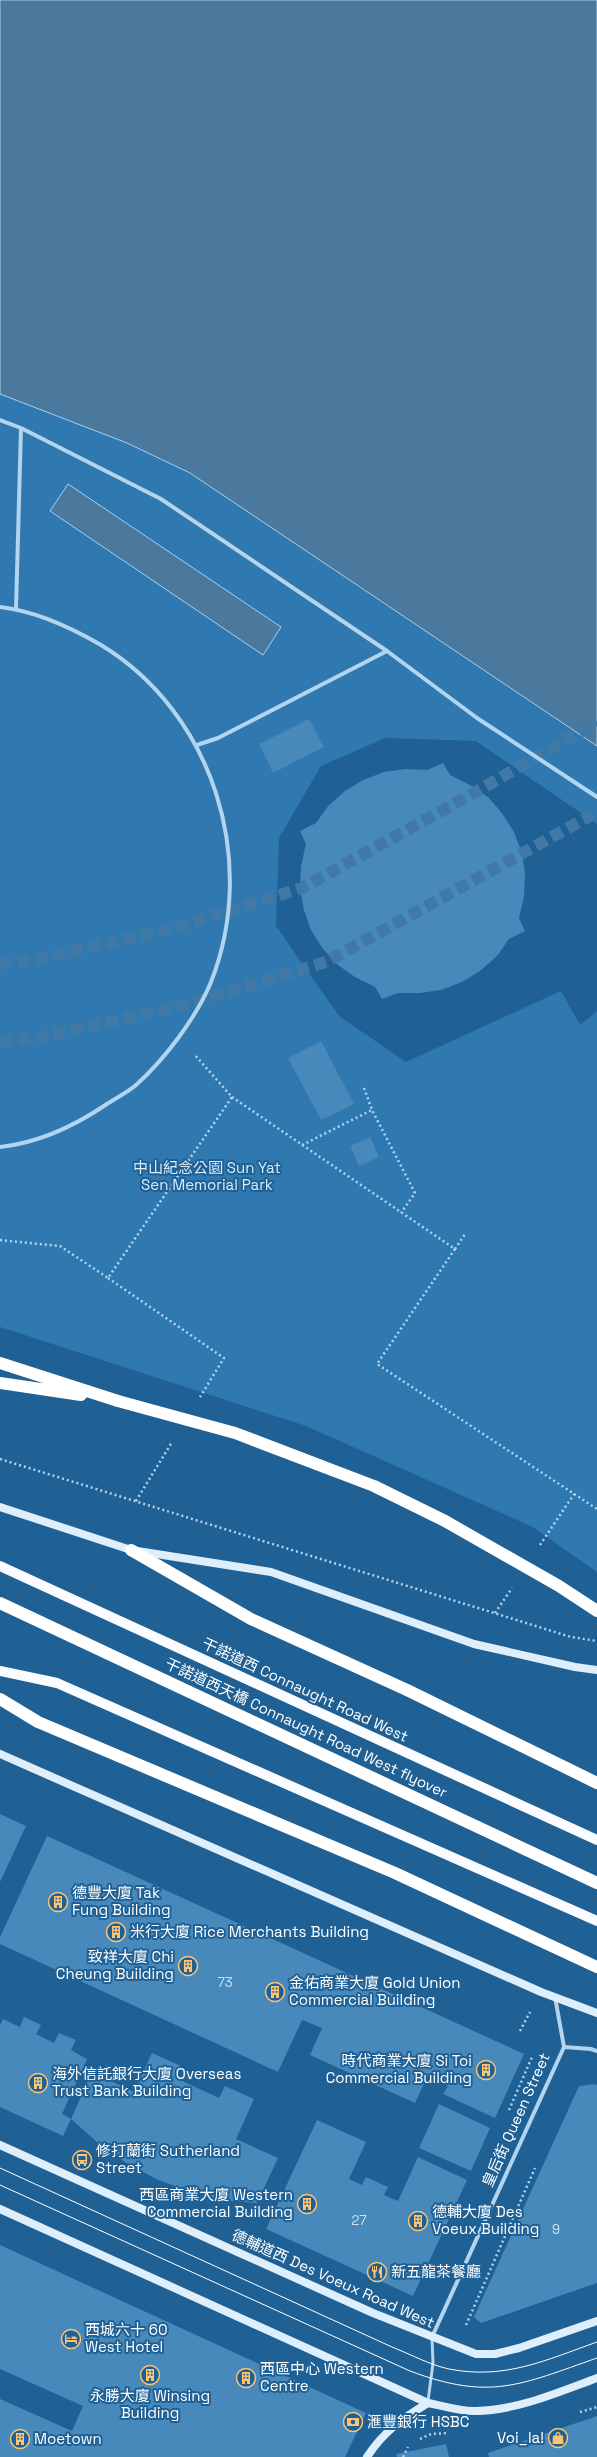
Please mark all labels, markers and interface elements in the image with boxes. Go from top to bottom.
park label: 中山紀念公園 Sun Yat Sen Memorial Park [133,1158,281,1194]
street label: 干諾道西 Connaught Road West [199,1633,411,1746]
street label: 干諾道西天橋 Connaught Road West flyover [162,1654,451,1802]
place label: 德豐大廈 Tak Fung Building [72,1883,171,1919]
building icon: 德豐大廈 Tak Fung Building [47,1891,69,1913]
building icon: 米行大廈 Rice Merchants Building [105,1921,127,1943]
place label: 米行大廈 Rice Merchants Building [130,1922,369,1941]
place label: 致祥大廈 Chi Cheung Building [56,1947,174,1983]
building icon: 致祥大廈 Chi Cheung Building [177,1955,199,1977]
place label: 金佑商業大廈 Gold Union Commercial Building [289,1973,461,2009]
house number: 73 [217,1974,233,1991]
building icon: 金佑商業大廈 Gold Union Commercial Building [264,1981,286,2003]
street label: 皇后街 Queen Street [477,2050,554,2190]
place label: 時代商業大廈 Si Toi Commercial Building [326,2051,472,2087]
building icon: 時代商業大廈 Si Toi Commercial Building [475,2059,497,2081]
place label: 海外信託銀行大廈 Overseas Trust Bank Building [52,2064,241,2100]
building icon: 海外信託銀行大廈 Overseas Trust Bank Building [27,2072,49,2094]
place label: 修打蘭街 Sutherland Street [96,2141,240,2177]
bus stop icon: 修打蘭街 Sutherland Street [71,2149,93,2171]
place label: 西區商業大廈 Western Commercial Building [139,2185,293,2221]
building icon: 西區商業大廈 Western Commercial Building [296,2193,318,2215]
place label: 德輔大廈 Des Voeux Building [432,2202,539,2238]
building icon: 德輔大廈 Des Voeux Building [407,2210,429,2232]
house number: 27 [351,2212,367,2229]
house number: 9 [552,2221,560,2238]
street label: 德輔道西 Des Voeux Road West [229,2225,438,2332]
restaurant icon: 新五龍茶餐廳 [366,2261,388,2283]
place label: 新五龍茶餐廳 [391,2262,481,2281]
place label: 西城六十 60 West Hotel [85,2320,168,2356]
hotel icon: 西城六十 60 West Hotel [60,2328,82,2350]
place label: 西區中心 Western Centre [260,2359,384,2395]
building icon: 永勝大廈 Winsing Building [139,2364,161,2386]
building icon: 西區中心 Western Centre [235,2367,257,2389]
place label: 永勝大廈 Winsing Building [90,2386,210,2422]
bank icon: 滙豐銀行 HSBC [342,2411,364,2433]
place label: 滙豐銀行 HSBC [367,2412,469,2431]
shop icon: Voi_la! [547,2427,569,2449]
building icon: Moetown [9,2428,31,2450]
place label: Voi_la! [497,2428,544,2447]
place label: Moetown [34,2429,102,2448]

